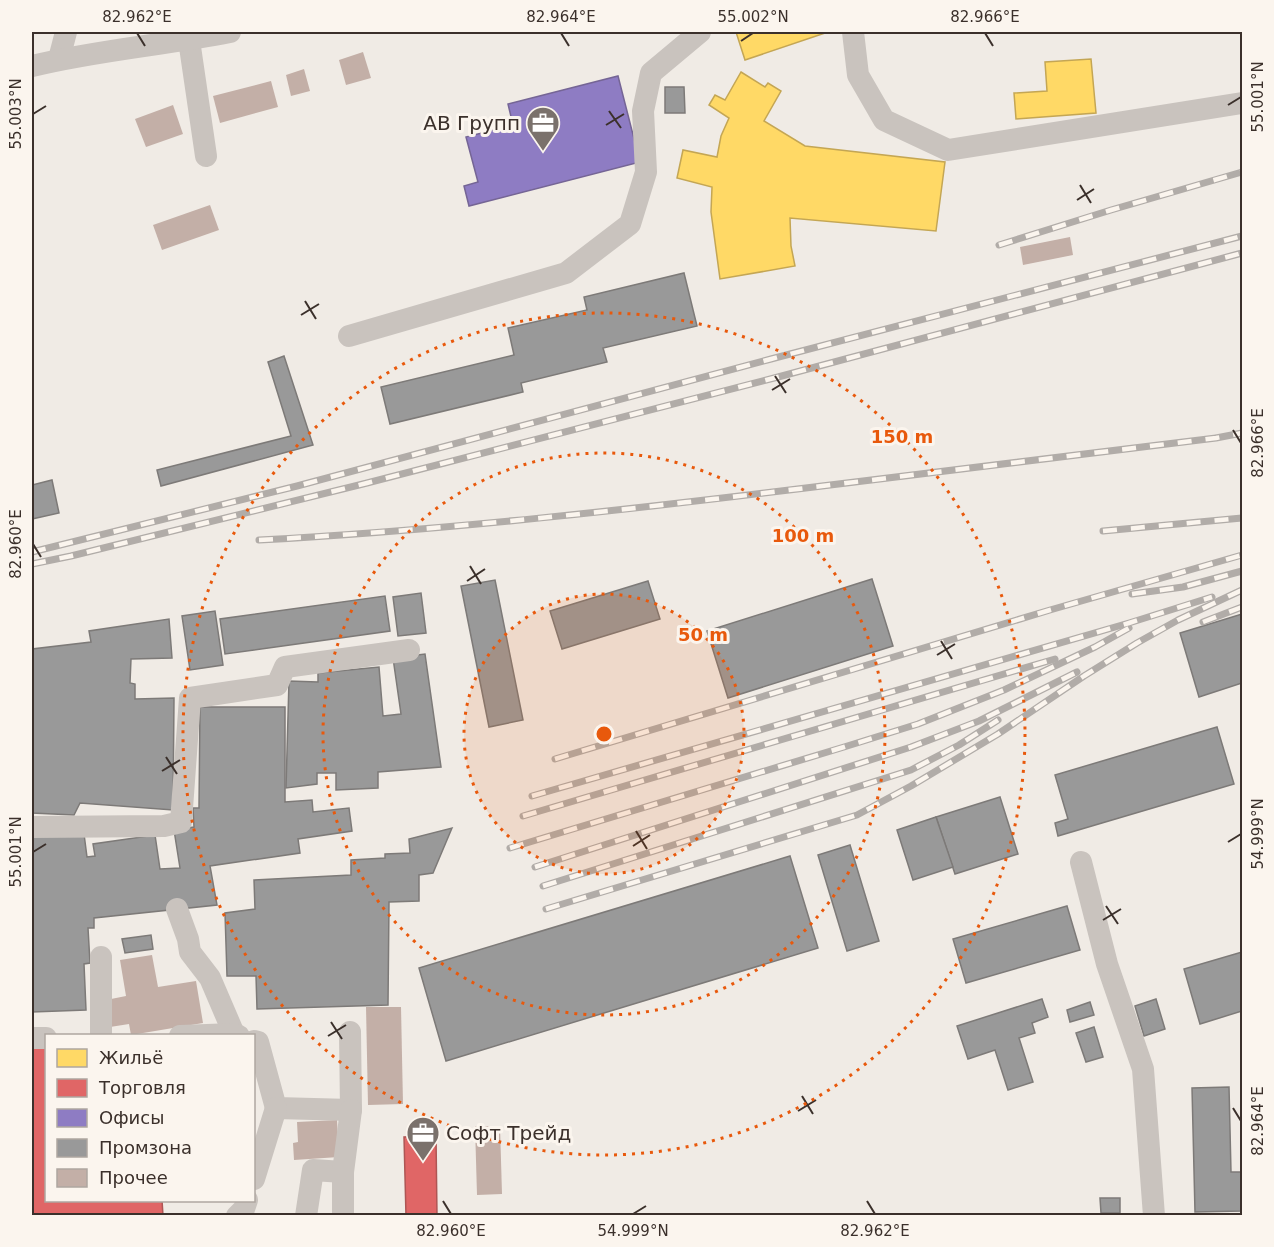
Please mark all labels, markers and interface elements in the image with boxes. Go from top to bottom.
text: 82.962°E [102,8,172,26]
text: 82.964°E [526,8,596,26]
text: 55.002°N [717,8,789,26]
text: 82.966°E [950,8,1020,26]
text: 55.001°N [1249,61,1267,133]
text: 55.003°N [7,78,25,150]
office icon: АВ Групп [525,105,561,152]
place label: АВ Групп [423,111,520,135]
text: 82.966°E [1249,408,1267,478]
text: 150 m [871,426,933,447]
text: 82.960°E [7,509,25,579]
text: 100 m [772,525,834,546]
text: 50 m [678,624,728,645]
centre of rings [594,724,614,744]
text: 54.999°N [1249,798,1267,870]
text: 55.001°N [7,816,25,888]
legend [45,1034,255,1202]
text: Жильё [99,1047,163,1068]
text: Торговля [98,1077,186,1098]
text: 82.964°E [1249,1086,1267,1156]
text: Офисы [99,1107,164,1128]
office icon: Софт Трейд [405,1115,441,1162]
place label: Софт Трейд [446,1121,571,1145]
text: Промзона [99,1137,192,1158]
text: Прочее [99,1167,168,1188]
text: 82.960°E [416,1222,486,1240]
text: 54.999°N [597,1222,669,1240]
text: 82.962°E [840,1222,910,1240]

